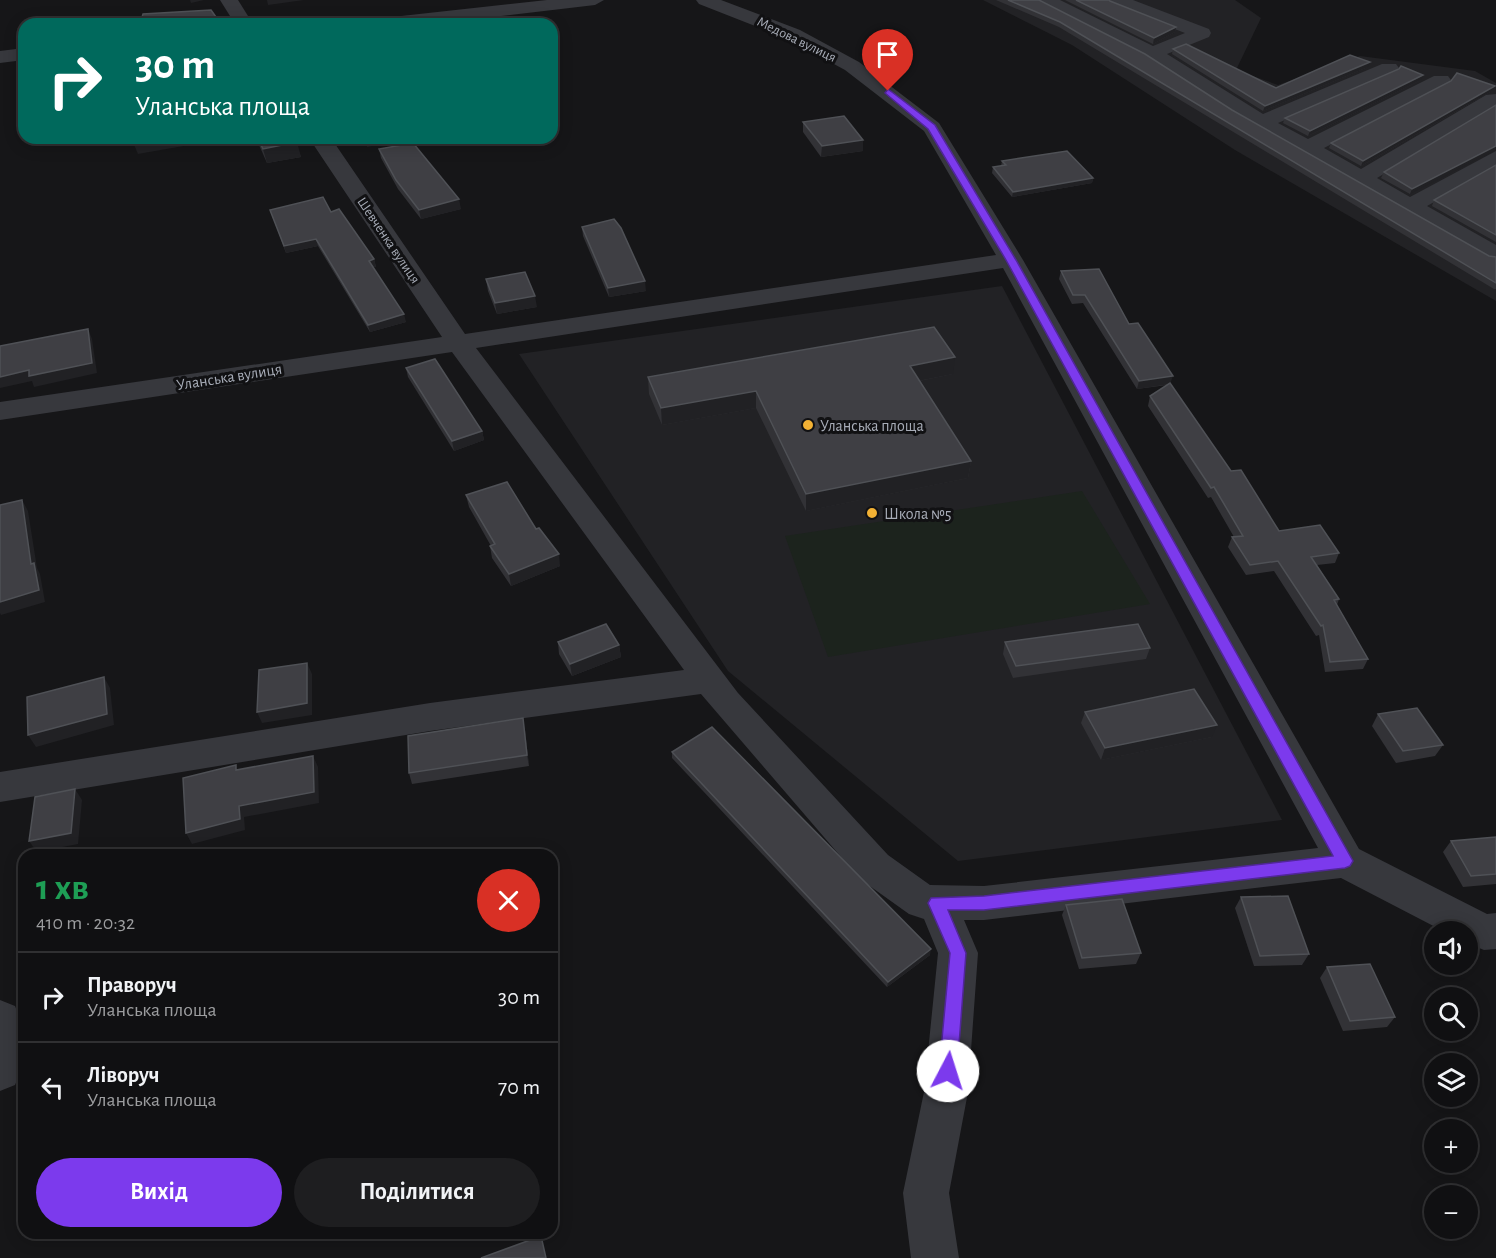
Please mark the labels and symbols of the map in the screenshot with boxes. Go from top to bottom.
street label: Медова вулиця [755,15,838,65]
pin [862,29,913,91]
street label: Шевченка вулиця [354,195,422,286]
street label: Уланська вулиця [175,361,283,394]
marker: Уланська площа [801,418,815,432]
place label: Уланська площа [820,418,924,434]
marker: Школа №5 [865,506,879,520]
place label: Школа №5 [884,506,952,522]
position arrow [916,1039,980,1103]

